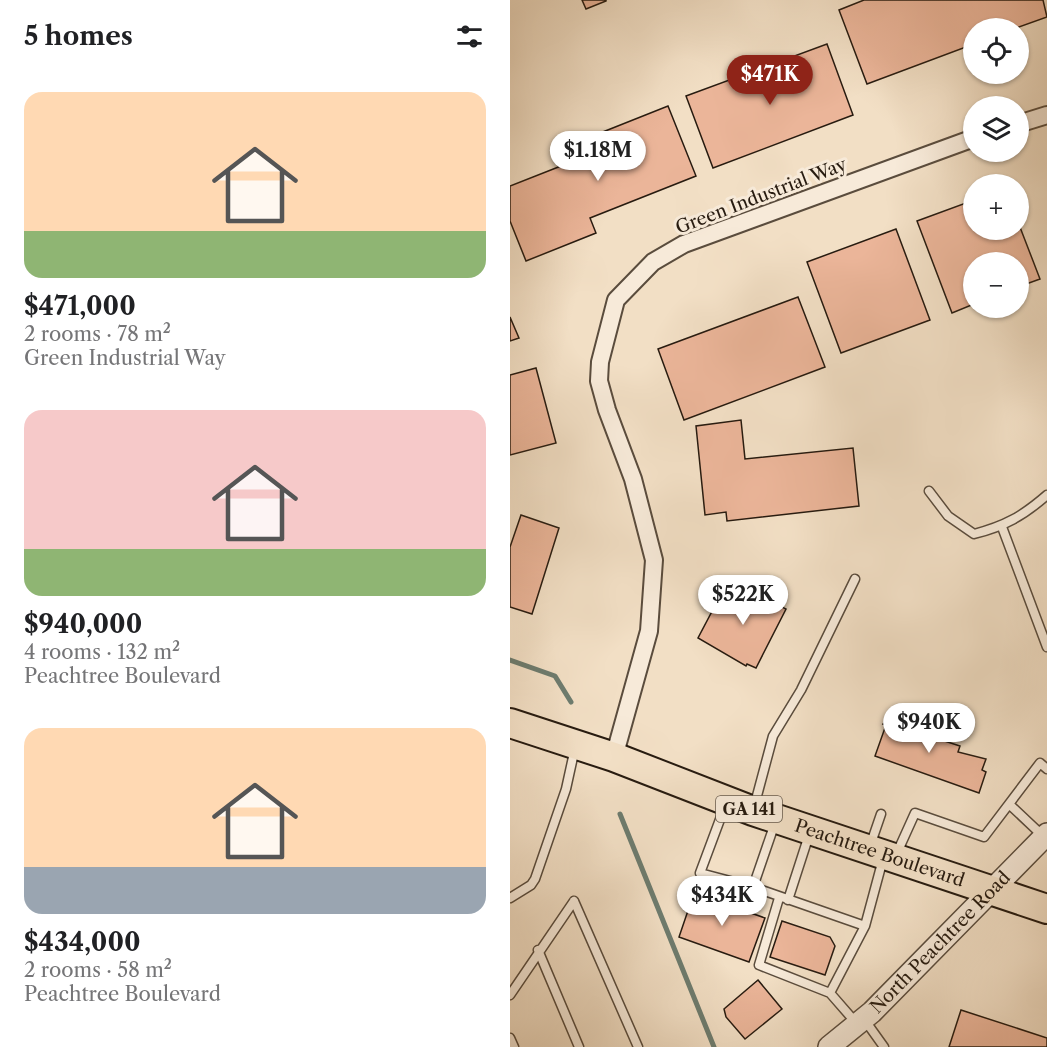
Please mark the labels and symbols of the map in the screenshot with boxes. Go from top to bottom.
pin: $471K [728,55,812,106]
pin: $1.18M [549,131,647,182]
street label: Green Industrial Way [672,153,851,239]
pin: $522K [701,575,785,626]
pin: $940K [887,703,971,754]
road number: GA 141 [716,796,782,822]
street label: Peachtree Boulevard [792,815,967,892]
street label: North Peachtree Road [866,867,1015,1018]
pin: $434K [680,876,764,927]

